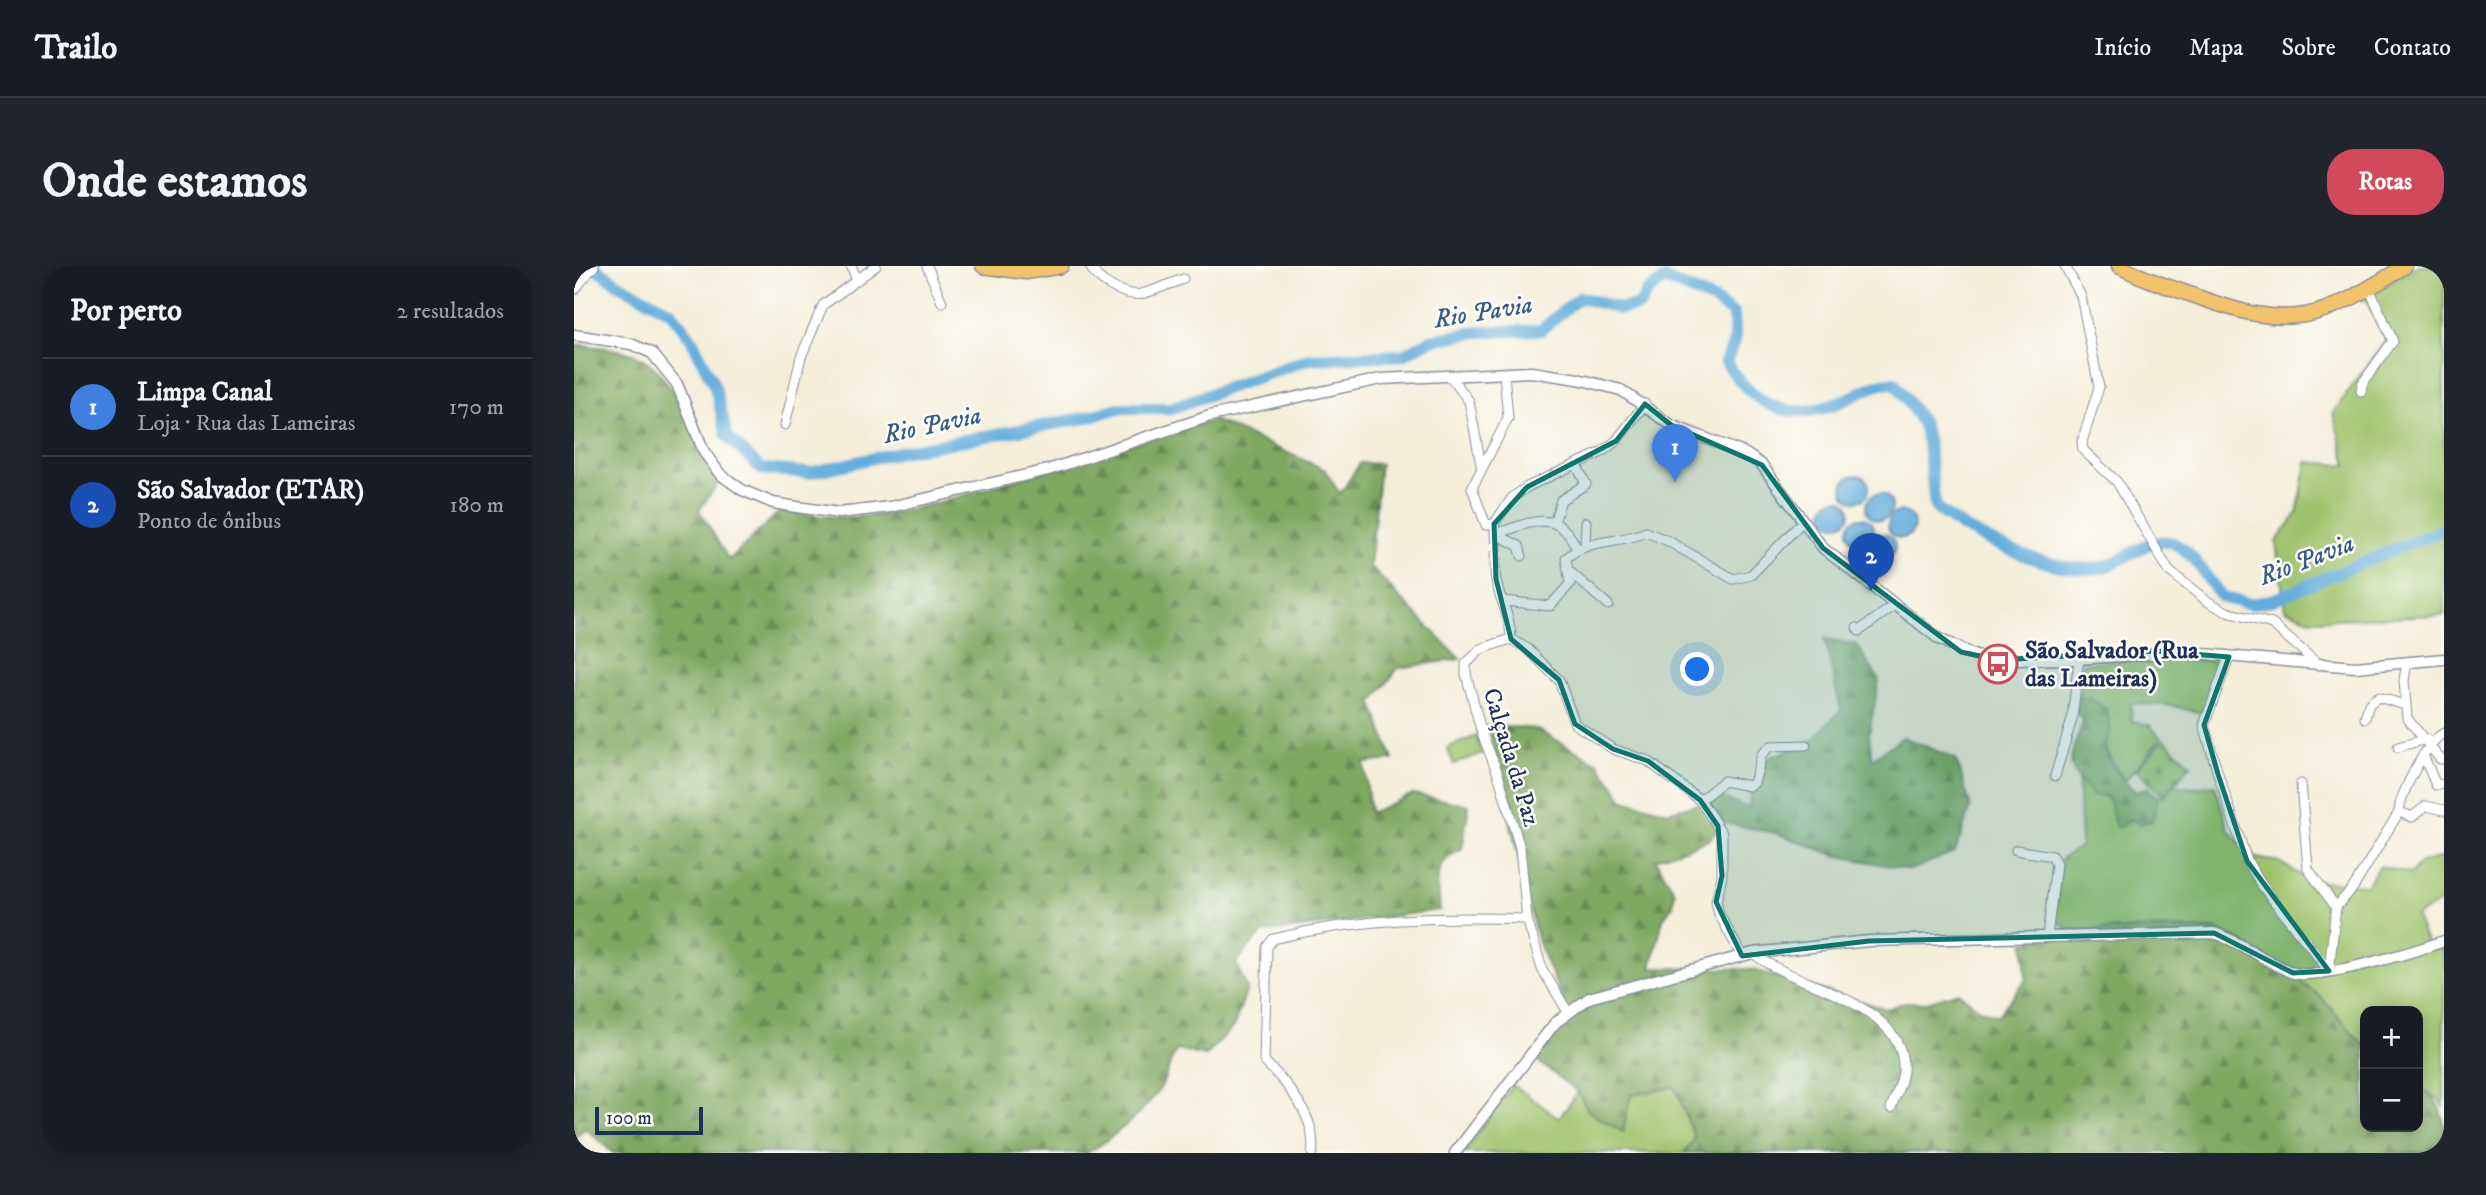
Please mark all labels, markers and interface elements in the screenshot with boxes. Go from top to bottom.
text: Trailo [35,28,117,69]
text: Início [2094,33,2151,63]
text: Mapa [2189,33,2243,63]
text: Sobre [2281,33,2336,63]
text: Contato [2374,33,2451,63]
button: Rotas [2327,149,2444,215]
text: Onde estamos [42,151,307,213]
water label: Rio Pavia [1431,288,1535,337]
text: Por perto [70,293,182,330]
text: 2 resultados [397,297,504,326]
text: Limpa Canal [137,376,272,409]
text: 1 [89,393,97,422]
text: 170 m [449,393,504,422]
water label: Rio Pavia [879,399,984,452]
text: Loja · Rua das Lameiras [137,409,355,438]
pin: 1 [1652,424,1698,482]
text: São Salvador (ETAR) [137,474,364,507]
text: 2 [87,491,99,520]
text: 180 m [449,491,504,520]
text: Ponto de ônibus [137,507,281,536]
water label: Rio Pavia [2253,527,2359,594]
pin: 2 [1848,533,1894,591]
place label: São Salvador (Rua das Lameiras) [2025,636,2199,694]
bus stop icon: São Salvador (Rua das Lameiras) [1977,643,2019,685]
your location [1680,652,1714,686]
street label: Calçada da Paz [1476,685,1546,831]
map controls [2360,1006,2423,1132]
button: + [2360,1006,2423,1069]
button: − [2360,1069,2423,1132]
scale bar [595,1104,704,1136]
text: 100 m [606,1107,652,1130]

